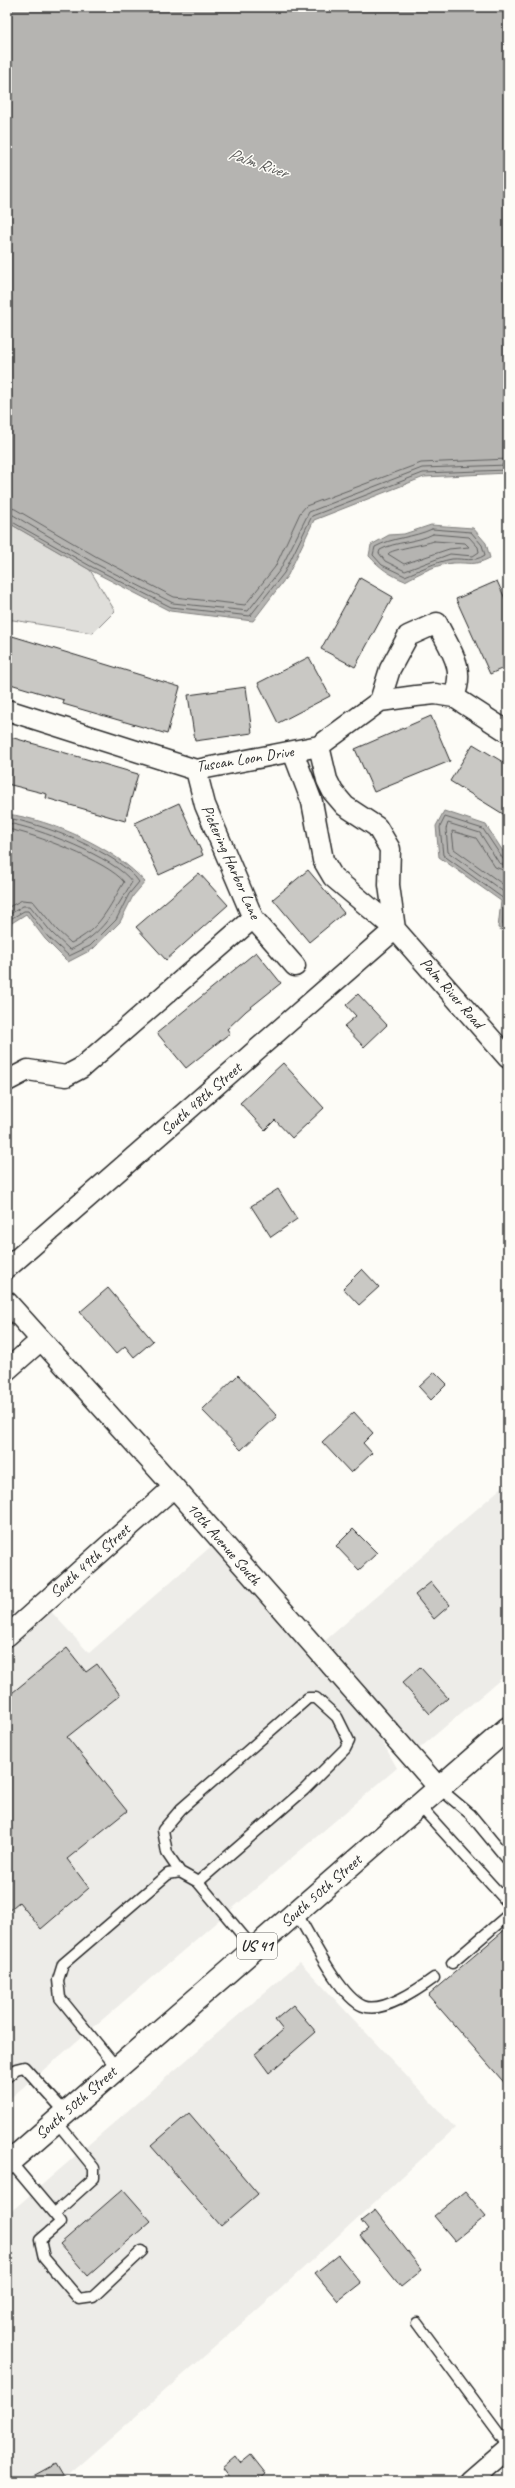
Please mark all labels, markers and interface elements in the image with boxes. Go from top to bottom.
water label: Palm River [226,143,293,184]
street label: Tuscan Loon Drive [195,741,297,777]
street label: Pickering Harbor Lane [197,802,266,924]
street label: Palm River Road [416,953,490,1035]
street label: South 48th Street [156,1057,247,1140]
street label: 10th Avenue South [183,1498,266,1590]
street label: South 49th Street [46,1519,135,1602]
street label: South 50th Street [276,1849,367,1932]
road number: US 41 [237,1933,277,1959]
street label: South 50th Street [31,2061,122,2144]

